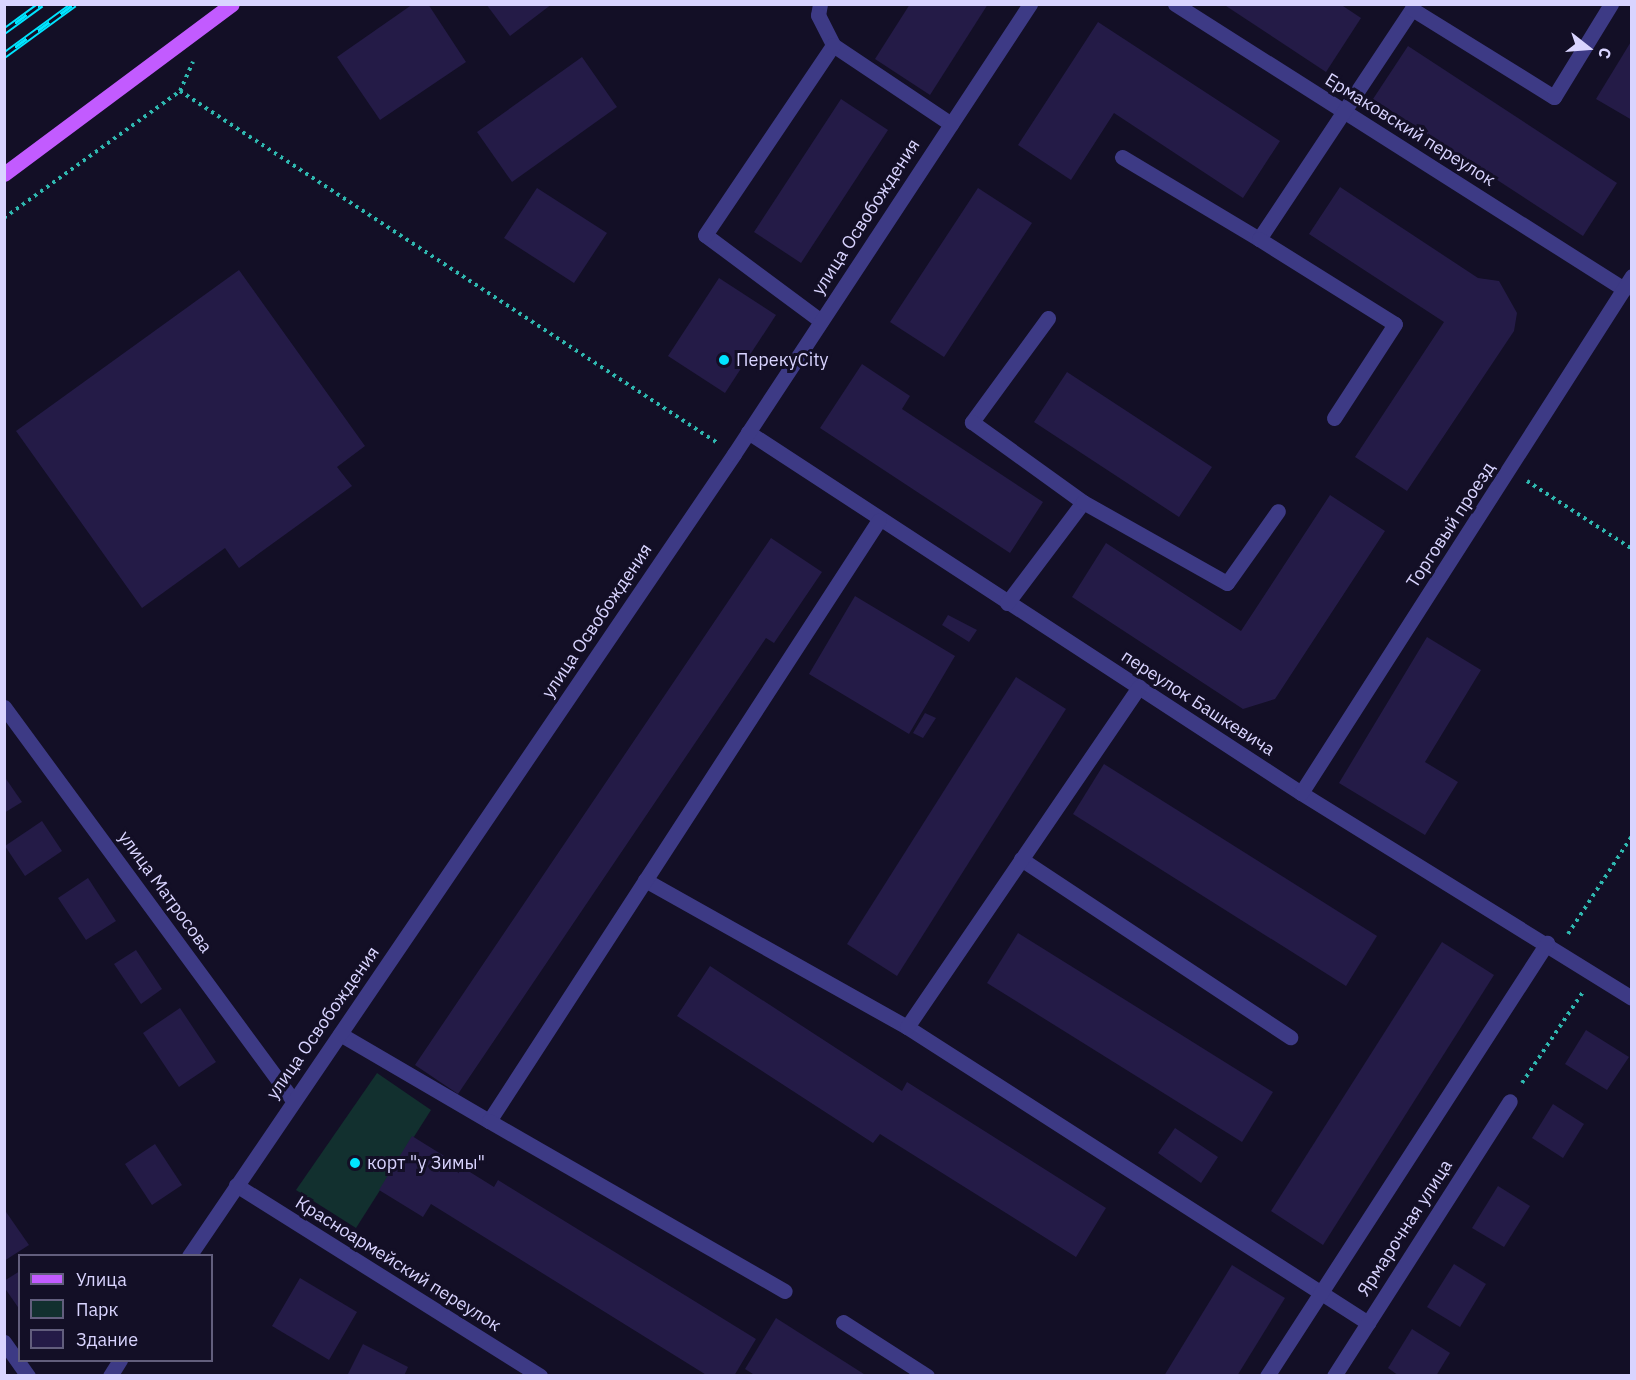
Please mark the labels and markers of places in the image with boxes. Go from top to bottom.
place label: ПерекуCity [736,349,829,371]
marker: ПерекуCity [717,353,731,367]
place label: корт "у Зимы" [367,1152,485,1174]
marker: корт "у Зимы" [348,1156,362,1170]

